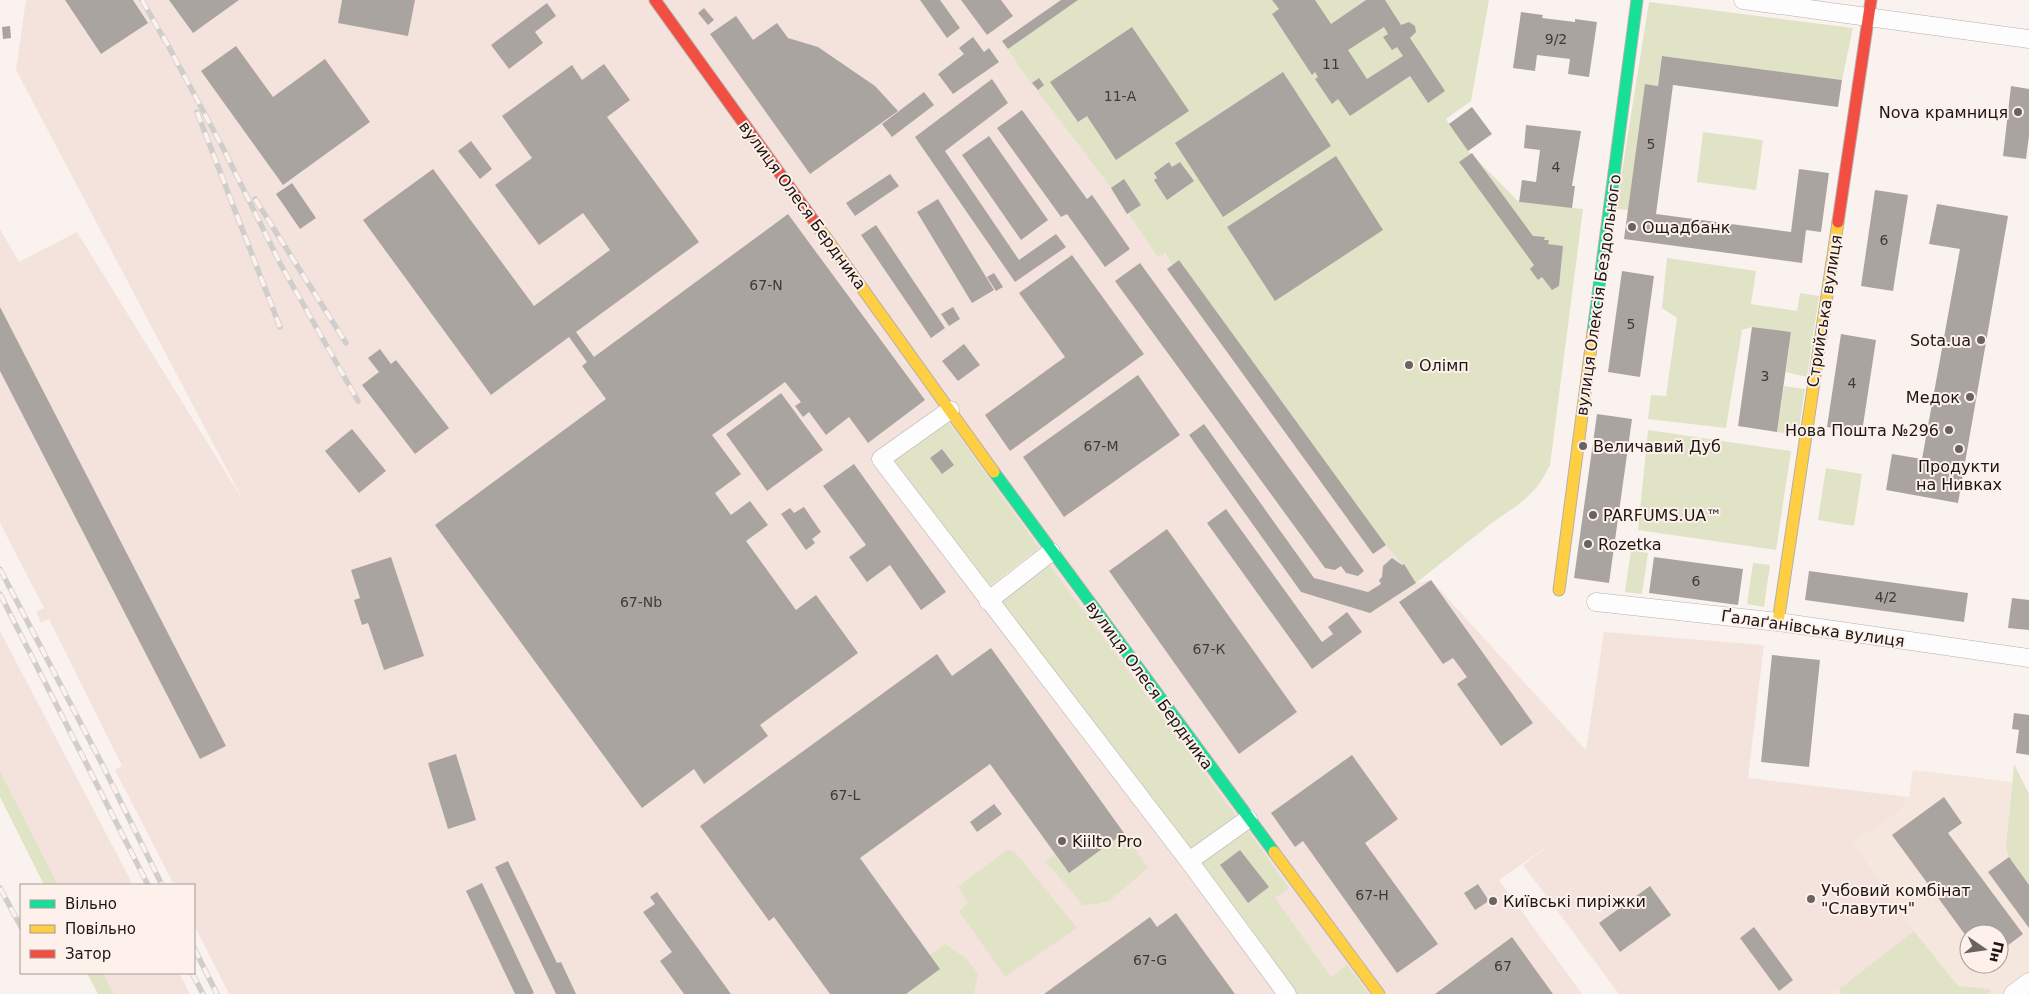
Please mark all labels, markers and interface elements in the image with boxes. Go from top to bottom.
house number: 9/2 [1545,31,1567,47]
house number: 11 [1322,56,1340,72]
house number: 11-А [1104,88,1137,104]
place label: Nova крамниця [1879,103,2008,122]
marker: Nova крамниця [2012,106,2024,118]
street label: вулиця Олеся Бердника [735,117,870,293]
house number: 5 [1647,136,1655,152]
house number: 4 [1552,159,1561,175]
street label: вулиця Олексія Бездольного [1572,173,1625,417]
place label: Ощадбанк [1642,218,1731,237]
marker: Ощадбанк [1626,221,1638,233]
house number: 6 [1880,232,1889,248]
street label: Стрийська вулиця [1803,233,1846,389]
house number: 67-N [749,277,783,293]
house number: 5 [1627,316,1635,332]
place label: Sota.ua [1910,331,1971,350]
marker: Sota.ua [1975,334,1987,346]
place label: Олімп [1419,356,1469,375]
marker: Олімп [1403,359,1415,371]
house number: 3 [1761,368,1769,384]
house number: 4 [1848,375,1857,391]
place label: Медок [1906,388,1960,407]
marker: Медок [1964,391,1976,403]
place label: Нова Пошта №296 [1785,421,1939,440]
marker: Нова Пошта №296 [1943,424,1955,436]
place label: Величавий Дуб [1593,437,1721,456]
house number: 67-М [1084,438,1118,454]
marker: Величавий Дуб [1577,440,1589,452]
marker: Продукти на Нивках [1953,443,1965,455]
place label: Продукти на Нивках [1916,457,2002,494]
place label: PARFUMS.UA™ [1603,506,1722,525]
marker: PARFUMS.UA™ [1587,509,1599,521]
place label: Rozetka [1598,535,1662,554]
marker: Rozetka [1582,538,1594,550]
house number: 6 [1692,573,1701,589]
house number: 4/2 [1875,589,1897,605]
house number: 67-Nb [620,594,662,610]
street label: вулиця Олеся Бердника [1082,597,1217,773]
street label: Ґалаґанівська вулиця [1720,606,1906,651]
house number: 67-К [1193,641,1225,657]
house number: 67-L [830,787,861,803]
place label: Kiilto Pro [1072,832,1142,851]
marker: Kiilto Pro [1056,835,1068,847]
place label: Учбовий комбінат "Славутич" [1821,881,1971,918]
legend [20,884,195,974]
house number: 67-Н [1355,887,1389,903]
place label: Київські пиріжки [1503,892,1646,911]
marker: Учбовий комбінат "Славутич" [1805,893,1817,905]
text: Вільно [65,895,117,913]
marker: Київські пиріжки [1487,895,1499,907]
text: Повільно [65,920,136,938]
north arrow [1959,924,2009,974]
text: Пн [1986,940,2007,964]
text: Затор [65,945,111,963]
house number: 67-G [1133,952,1167,968]
house number: 67 [1494,958,1512,974]

